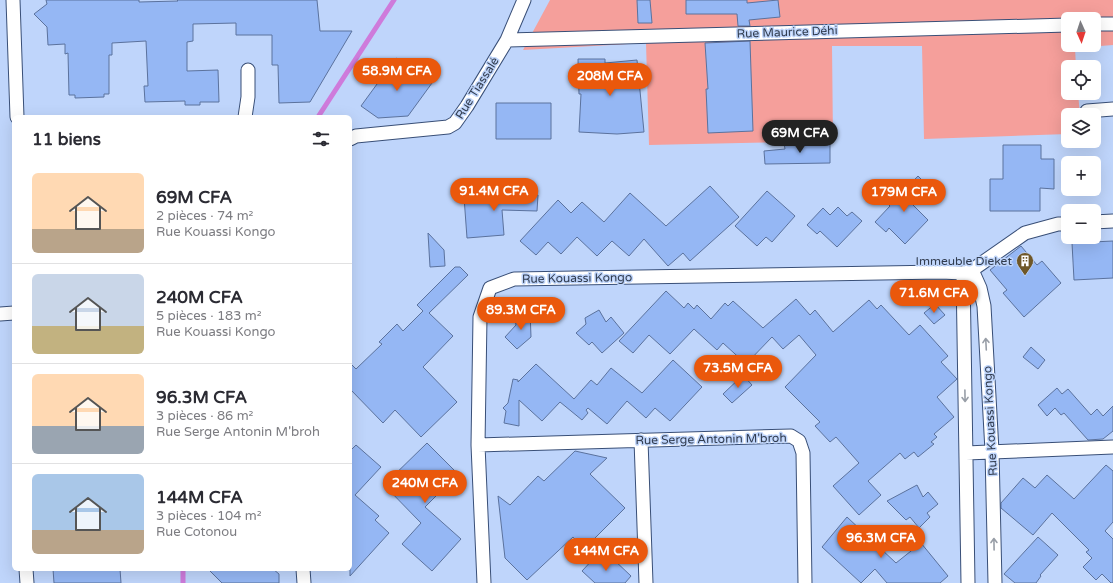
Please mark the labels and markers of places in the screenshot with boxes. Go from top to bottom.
pin: 58.9M CFA [351,58,443,92]
pin: 208M CFA [569,63,651,97]
pin: 69M CFA [763,120,837,154]
pin: 91.4M CFA [448,178,540,212]
pin: 179M CFA [863,179,945,213]
building icon: Immeuble Dieket [1015,251,1035,276]
place label: Immeuble Dieket [916,254,1012,268]
pin: 71.6M CFA [888,280,980,314]
pin: 89.3M CFA [475,297,567,331]
pin: 73.5M CFA [692,355,784,389]
pin: 240M CFA [384,470,466,504]
pin: 96.3M CFA [835,525,927,559]
pin: 144M CFA [565,538,647,572]

